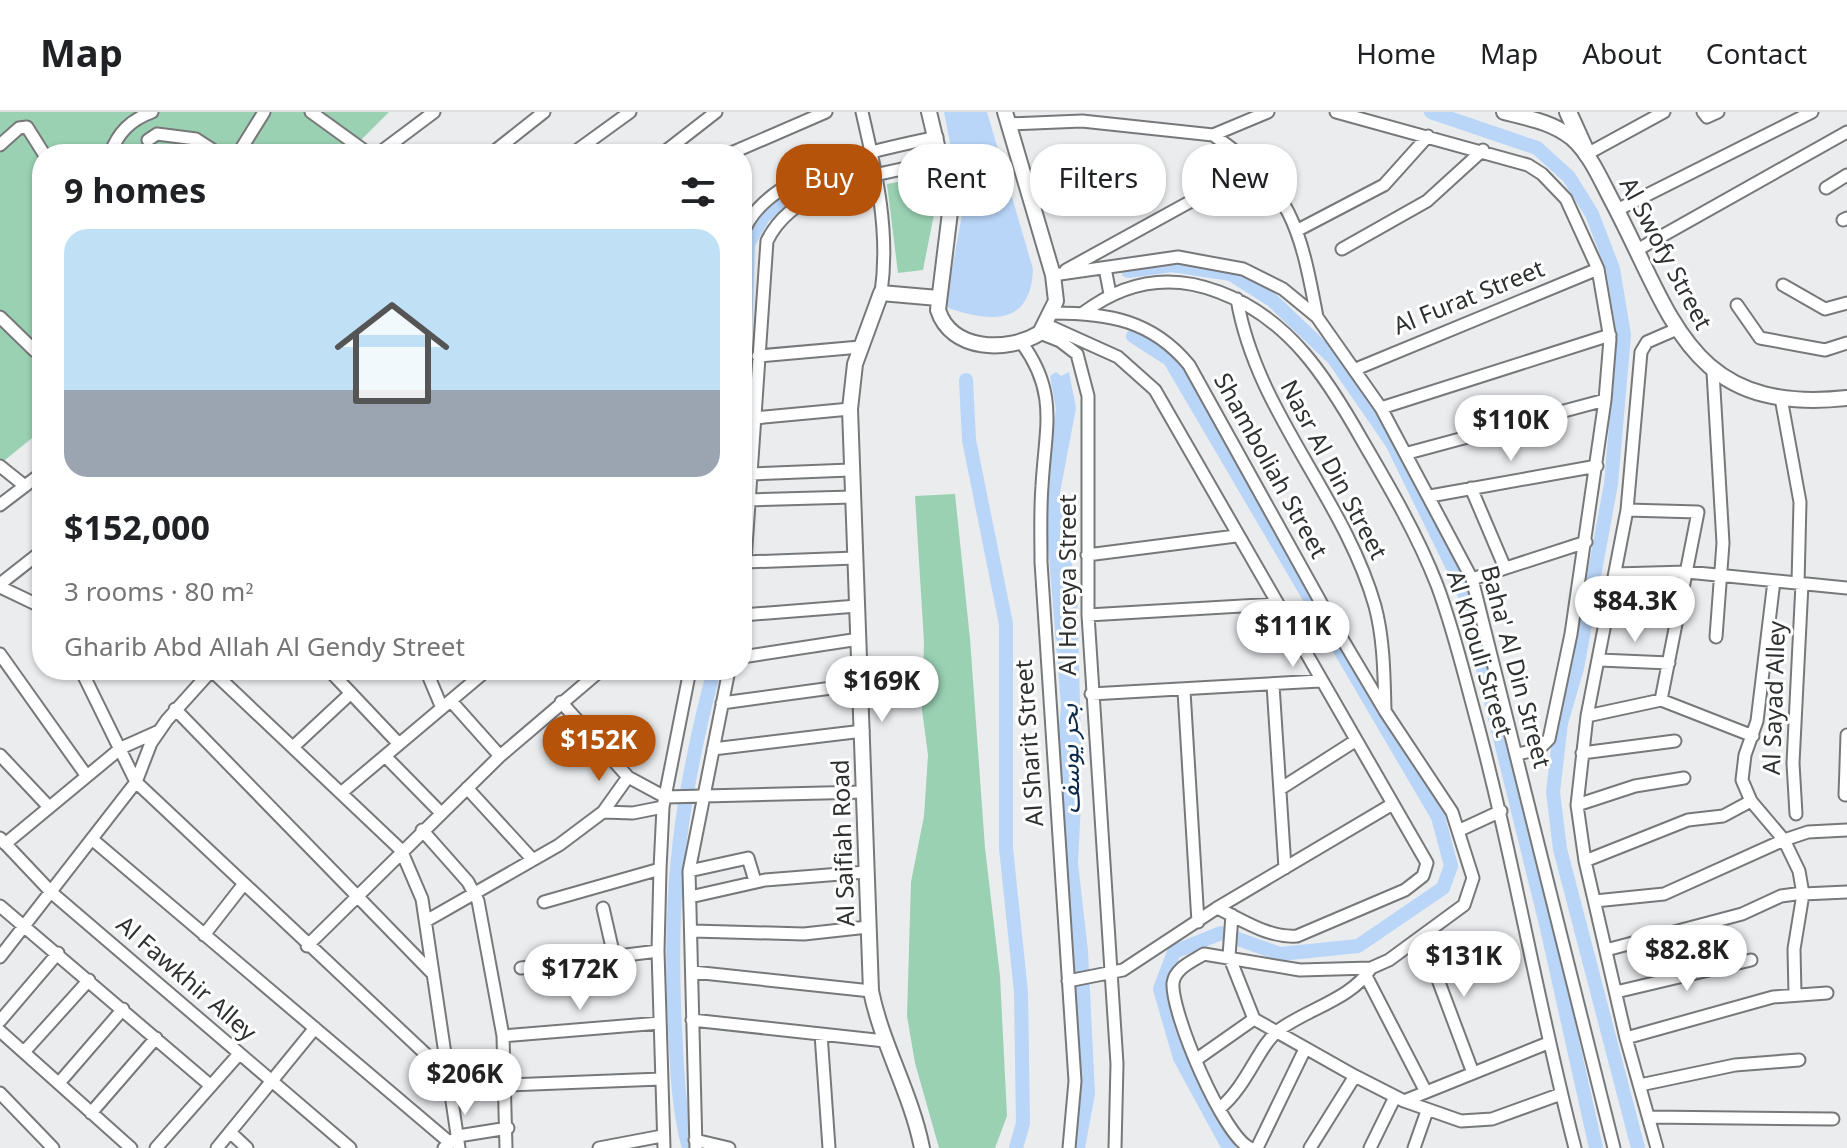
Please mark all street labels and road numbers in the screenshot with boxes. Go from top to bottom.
street label: Al Swofy Street [1603,168,1727,340]
street label: Al Furat Street [1385,244,1553,352]
street label: Shamboliah Street [1197,363,1343,569]
street label: Nasr Al Din Street [1264,370,1402,570]
street label: Al Horeya Street [1043,494,1094,676]
street label: Baha' Al Din Street [1463,560,1567,775]
street label: Al Khouli Street [1429,564,1529,744]
street label: Al Sayad Alley [1747,619,1803,776]
street label: Al Sharit Street [999,657,1061,828]
street label: Al Saifiah Road [816,759,872,927]
street label: Al Fawkhir Alley [103,902,270,1056]

